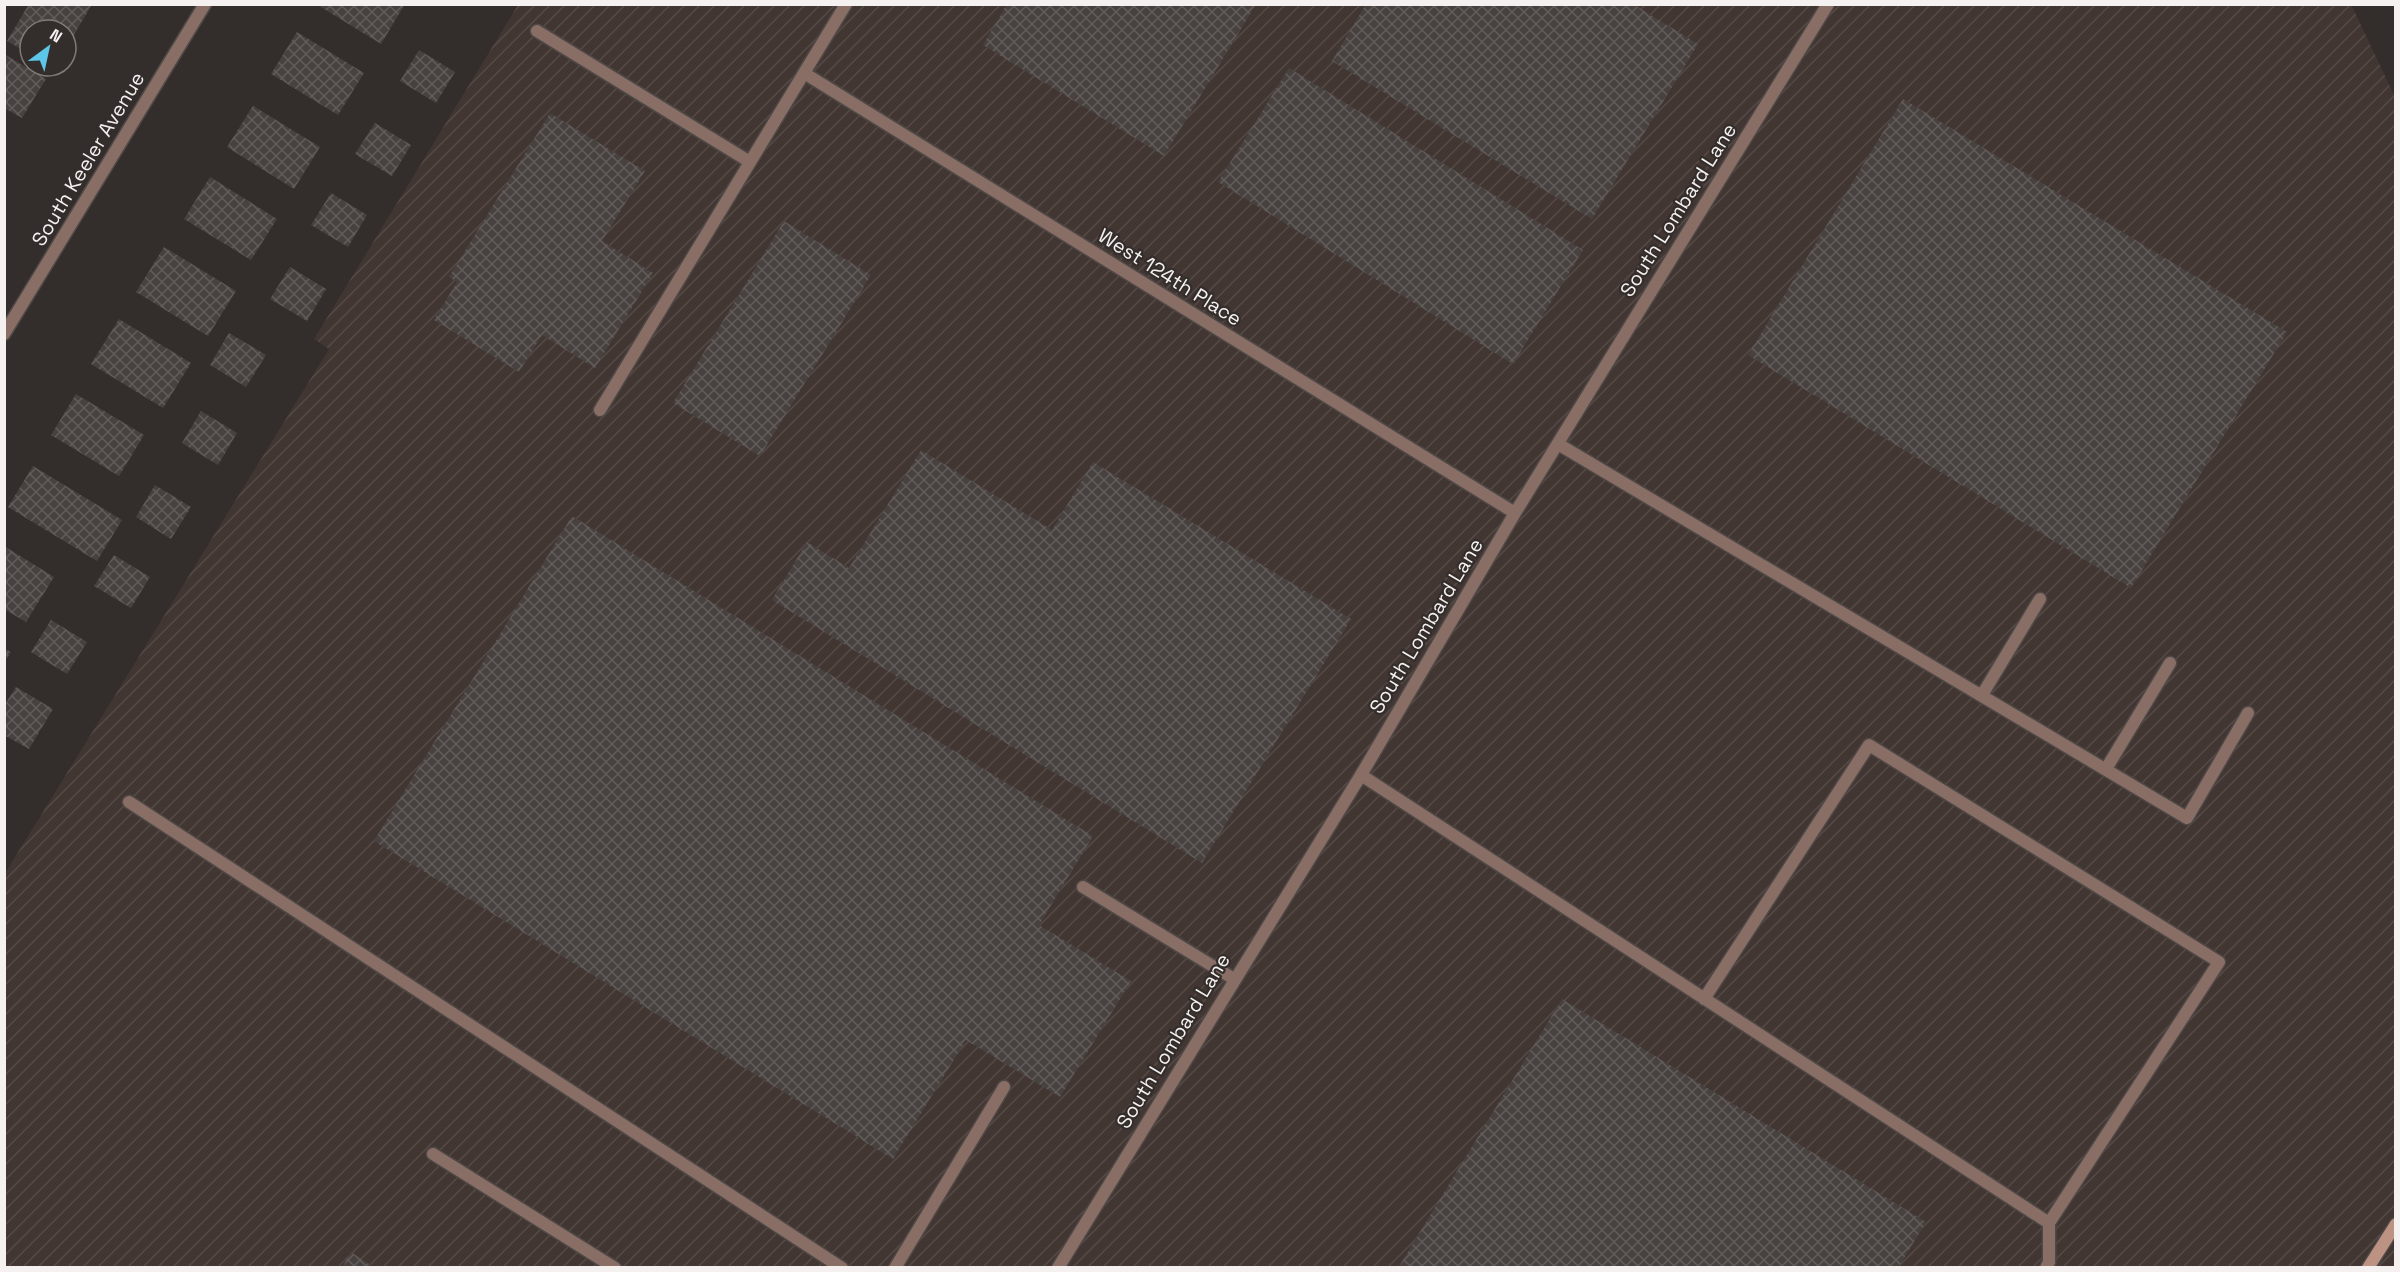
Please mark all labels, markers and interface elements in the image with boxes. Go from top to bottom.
north arrow [18,18,78,78]
text: N [46,24,66,48]
street label: South Keeler Avenue [26,67,150,251]
street label: South Lombard Lane [1614,118,1742,302]
street label: West 124th Place [1093,222,1247,332]
street label: South Lombard Lane [1363,534,1489,718]
street label: South Lombard Lane [1110,949,1236,1133]

